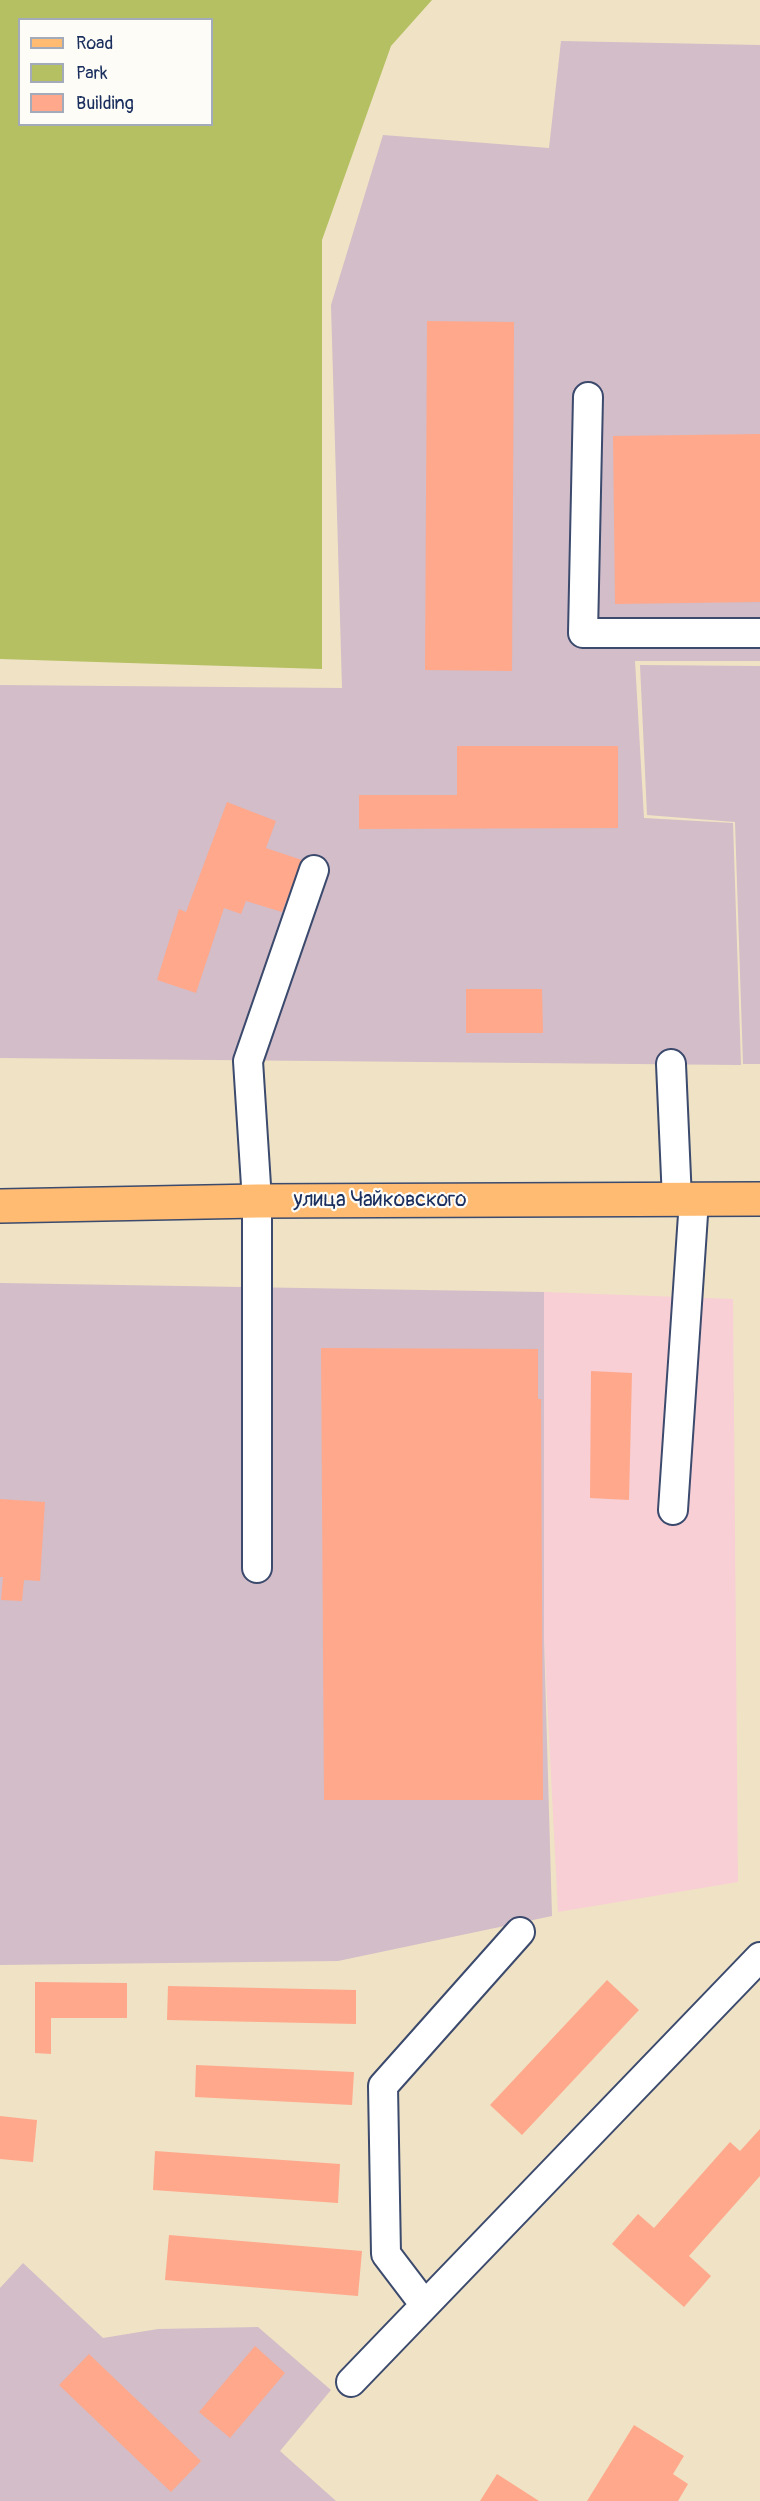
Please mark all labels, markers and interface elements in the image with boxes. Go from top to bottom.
legend [18,18,213,126]
text: Road [76,32,113,55]
text: Park [76,62,108,85]
text: Building [76,92,134,115]
street label: улица Чайковского [294,1188,466,1214]

